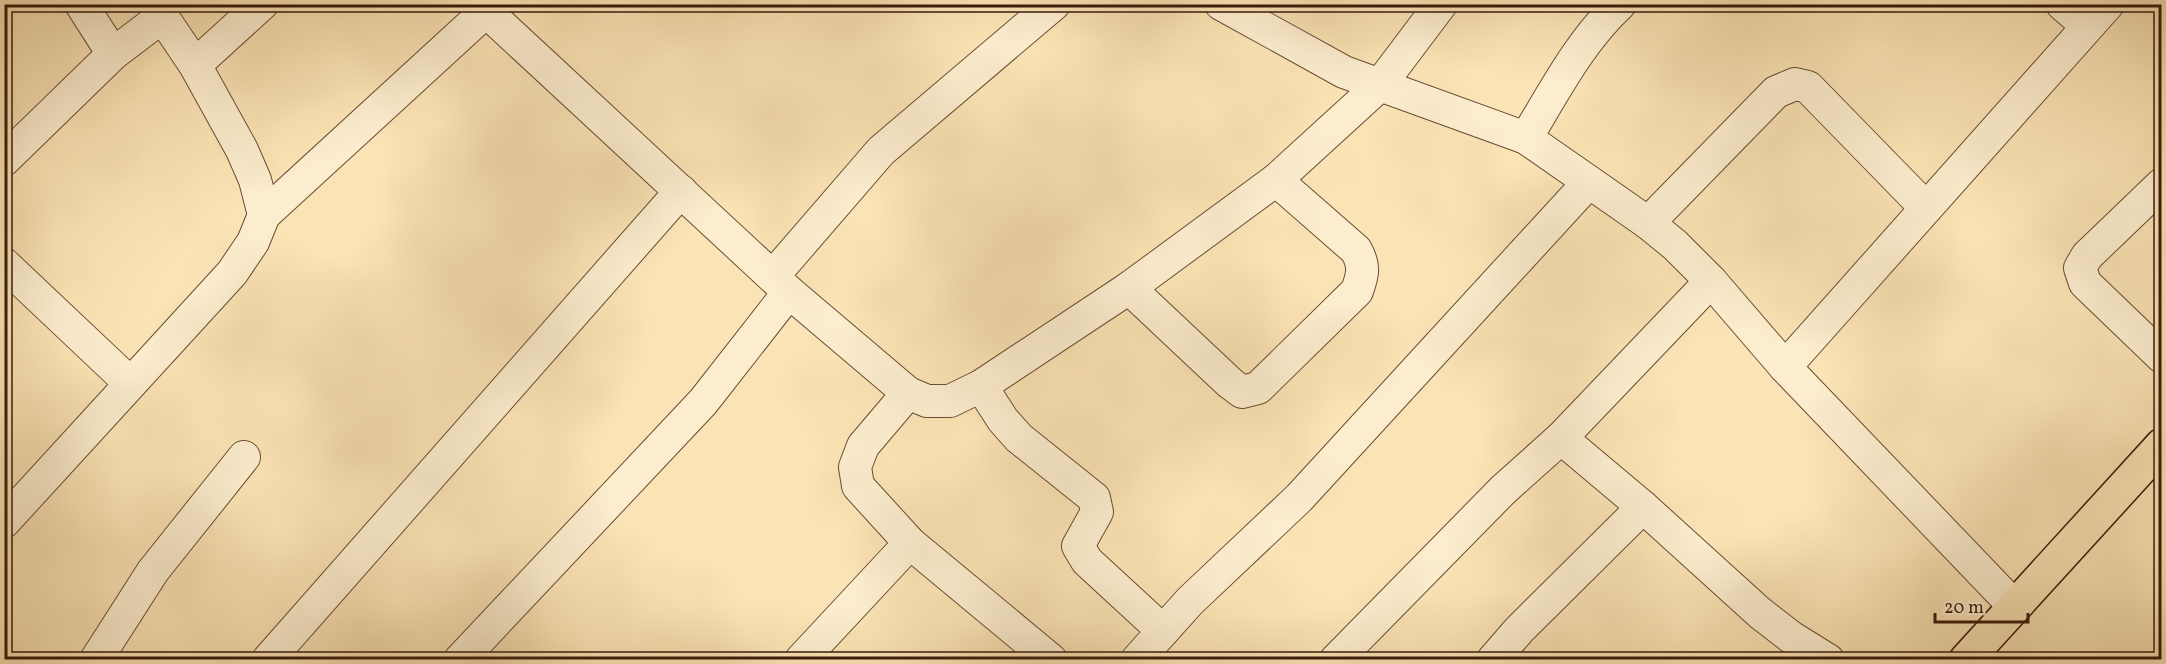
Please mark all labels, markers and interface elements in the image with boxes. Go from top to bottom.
scale bar [1935,586,2028,624]
text: 20 m [1944,596,1984,621]

